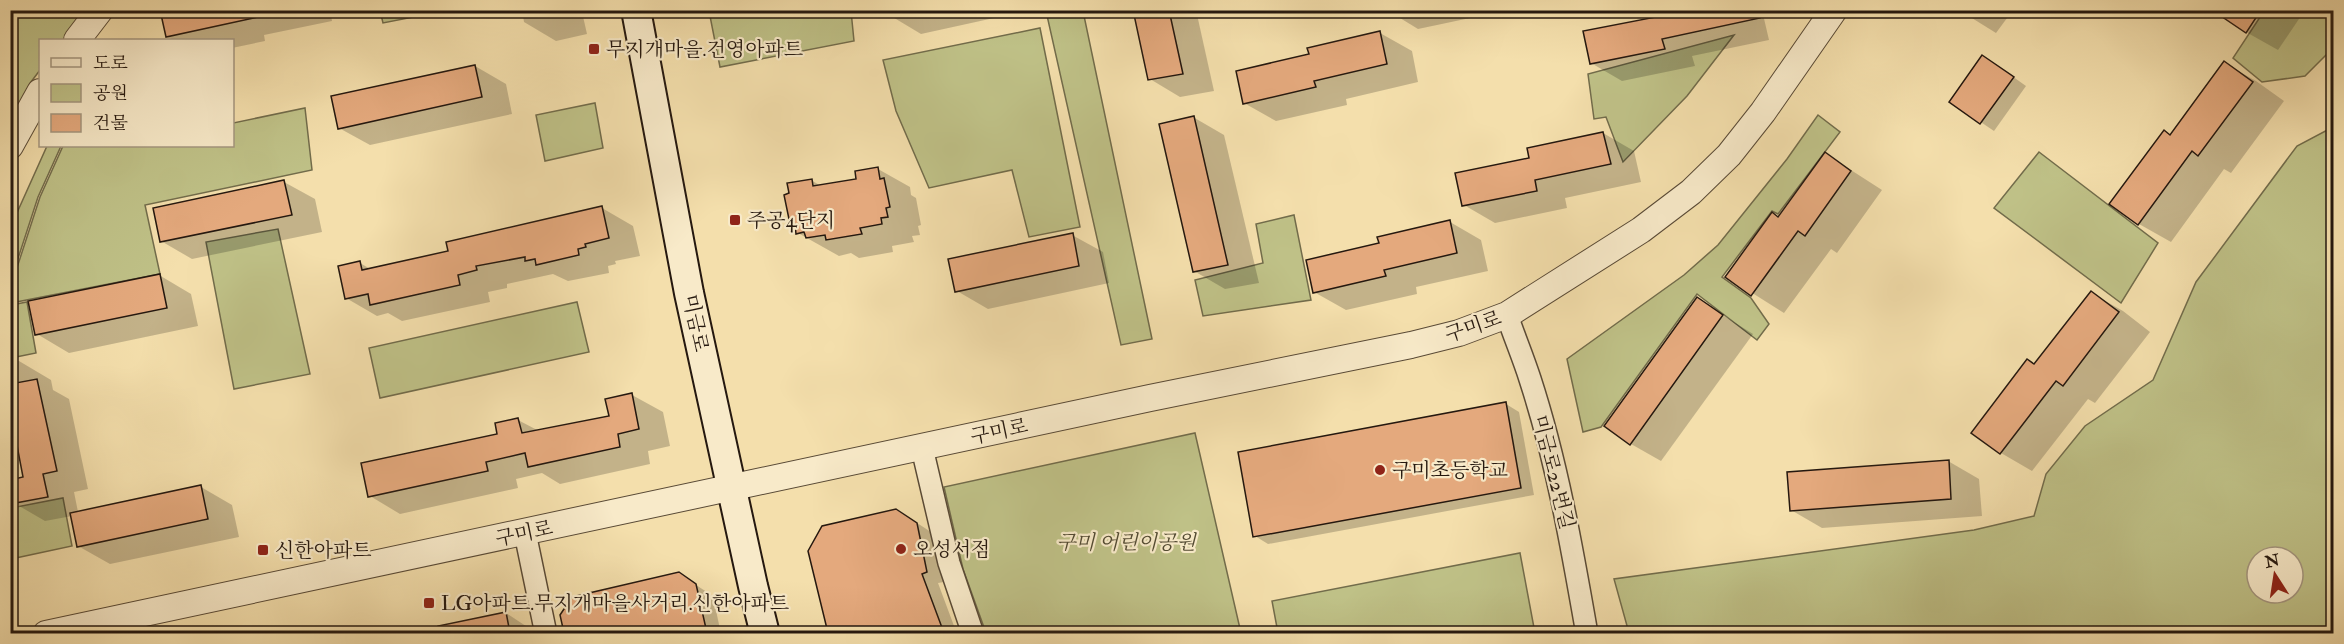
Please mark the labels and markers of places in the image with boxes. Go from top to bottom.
place label: 무지개마을.건영아파트 [606,37,803,62]
marker: 무지개마을.건영아파트 [587,42,601,56]
place label: 주공4단지 [747,208,835,233]
marker: 주공4단지 [728,213,742,227]
place label: 구미초등학교 [1392,458,1509,483]
marker: 구미초등학교 [1373,463,1387,477]
place label: 오성서점 [913,537,990,562]
place label: 신한아파트 [275,538,372,563]
marker: 오성서점 [894,542,908,556]
marker: 신한아파트 [256,543,270,557]
place label: LG아파트.무지개마을사거리.신한아파트 [441,591,789,616]
marker: LG아파트.무지개마을사거리.신한아파트 [422,596,436,610]

